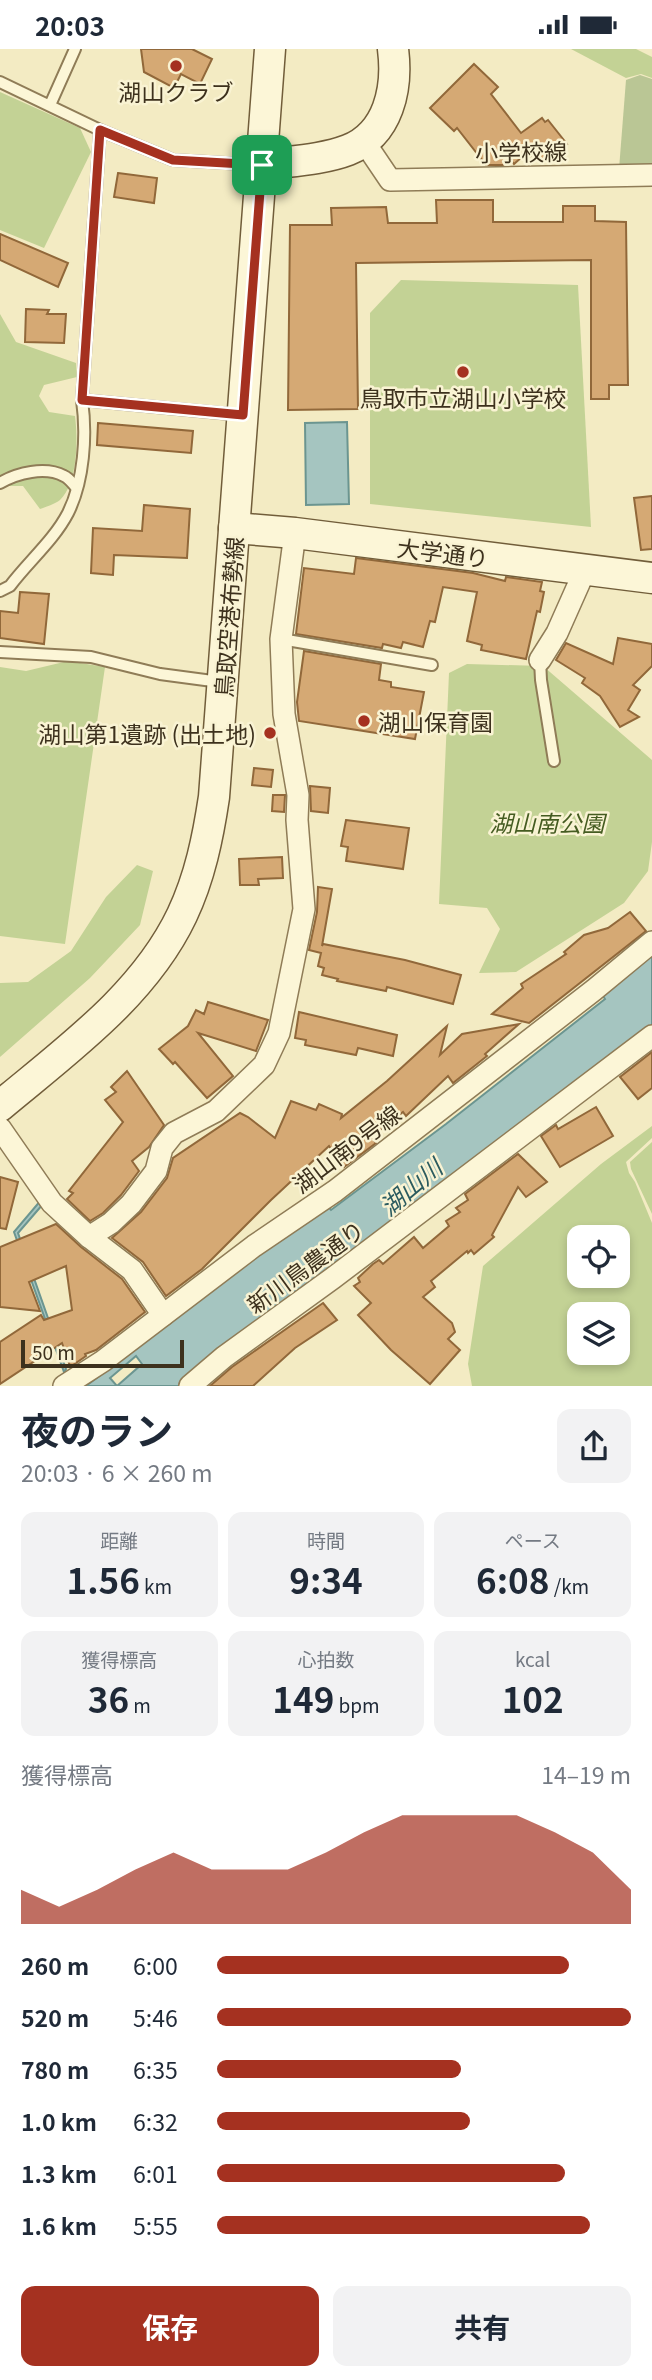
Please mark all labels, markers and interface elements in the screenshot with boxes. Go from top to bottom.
text: 20:03 [35,6,105,43]
marker: 湖山クラブ [168,58,184,74]
place label: 湖山クラブ [119,74,234,108]
street label: 小学校線 [475,133,567,169]
pin [232,135,292,195]
icon: arrive [243,146,281,184]
marker: 鳥取市立湖山小学校 [455,364,471,380]
place label: 鳥取市立湖山小学校 [360,380,567,414]
street label: 大学通り [395,530,491,574]
street label: 鳥取空港布勢線 [205,536,251,698]
place label: 湖山保育園 [378,704,493,738]
marker: 湖山保育園 [356,713,372,729]
place label: 湖山第1遺跡 (出土地) [39,716,256,750]
marker: 湖山第1遺跡 (出土地) [262,725,278,741]
park label: 湖山南公園 [490,805,608,839]
street label: 湖山南9号線 [285,1096,407,1200]
water label: 湖山川 [371,1148,451,1223]
street label: 新川鳥農通り [239,1212,371,1320]
map controls [567,1225,630,1365]
button: locate [567,1225,630,1288]
button: layers [567,1302,630,1365]
scale bar [21,1337,184,1369]
text: 50 m [32,1338,75,1365]
text: 夜のラン [21,1401,173,1456]
button: share [557,1409,631,1483]
text: 20:03 · 6 × 260 m [21,1455,212,1489]
text: 距離 [100,1526,138,1553]
text: 時間 [307,1526,345,1553]
text: ペース [505,1526,561,1553]
text: 1.56 [66,1553,140,1604]
text: 9:34 [289,1553,363,1604]
text: 6:08 [476,1553,549,1604]
text: km [140,1572,172,1599]
text: /km [549,1572,589,1599]
text: 獲得標高 [81,1645,157,1672]
text: 心拍数 [297,1645,355,1672]
text: kcal [515,1645,550,1672]
text: 36 [88,1672,129,1723]
text: 149 [272,1672,334,1723]
text: 102 [502,1672,564,1723]
text: m [129,1691,151,1718]
text: bpm [334,1691,380,1718]
text: 獲得標高 [21,1757,113,1791]
text: 14–19 m [541,1757,631,1791]
text: 260 m [21,1948,89,1982]
text: 6:00 [133,1948,178,1982]
text: 520 m [21,2000,89,2034]
text: 5:46 [133,2000,178,2034]
text: 780 m [21,2052,89,2086]
text: 6:35 [133,2052,178,2086]
text: 1.0 km [21,2104,97,2138]
text: 6:32 [133,2104,178,2138]
text: 1.3 km [21,2156,97,2190]
text: 6:01 [133,2156,178,2190]
text: 1.6 km [21,2208,97,2242]
text: 5:55 [133,2208,178,2242]
button: 保存 [21,2286,319,2366]
button: 共有 [333,2286,631,2366]

